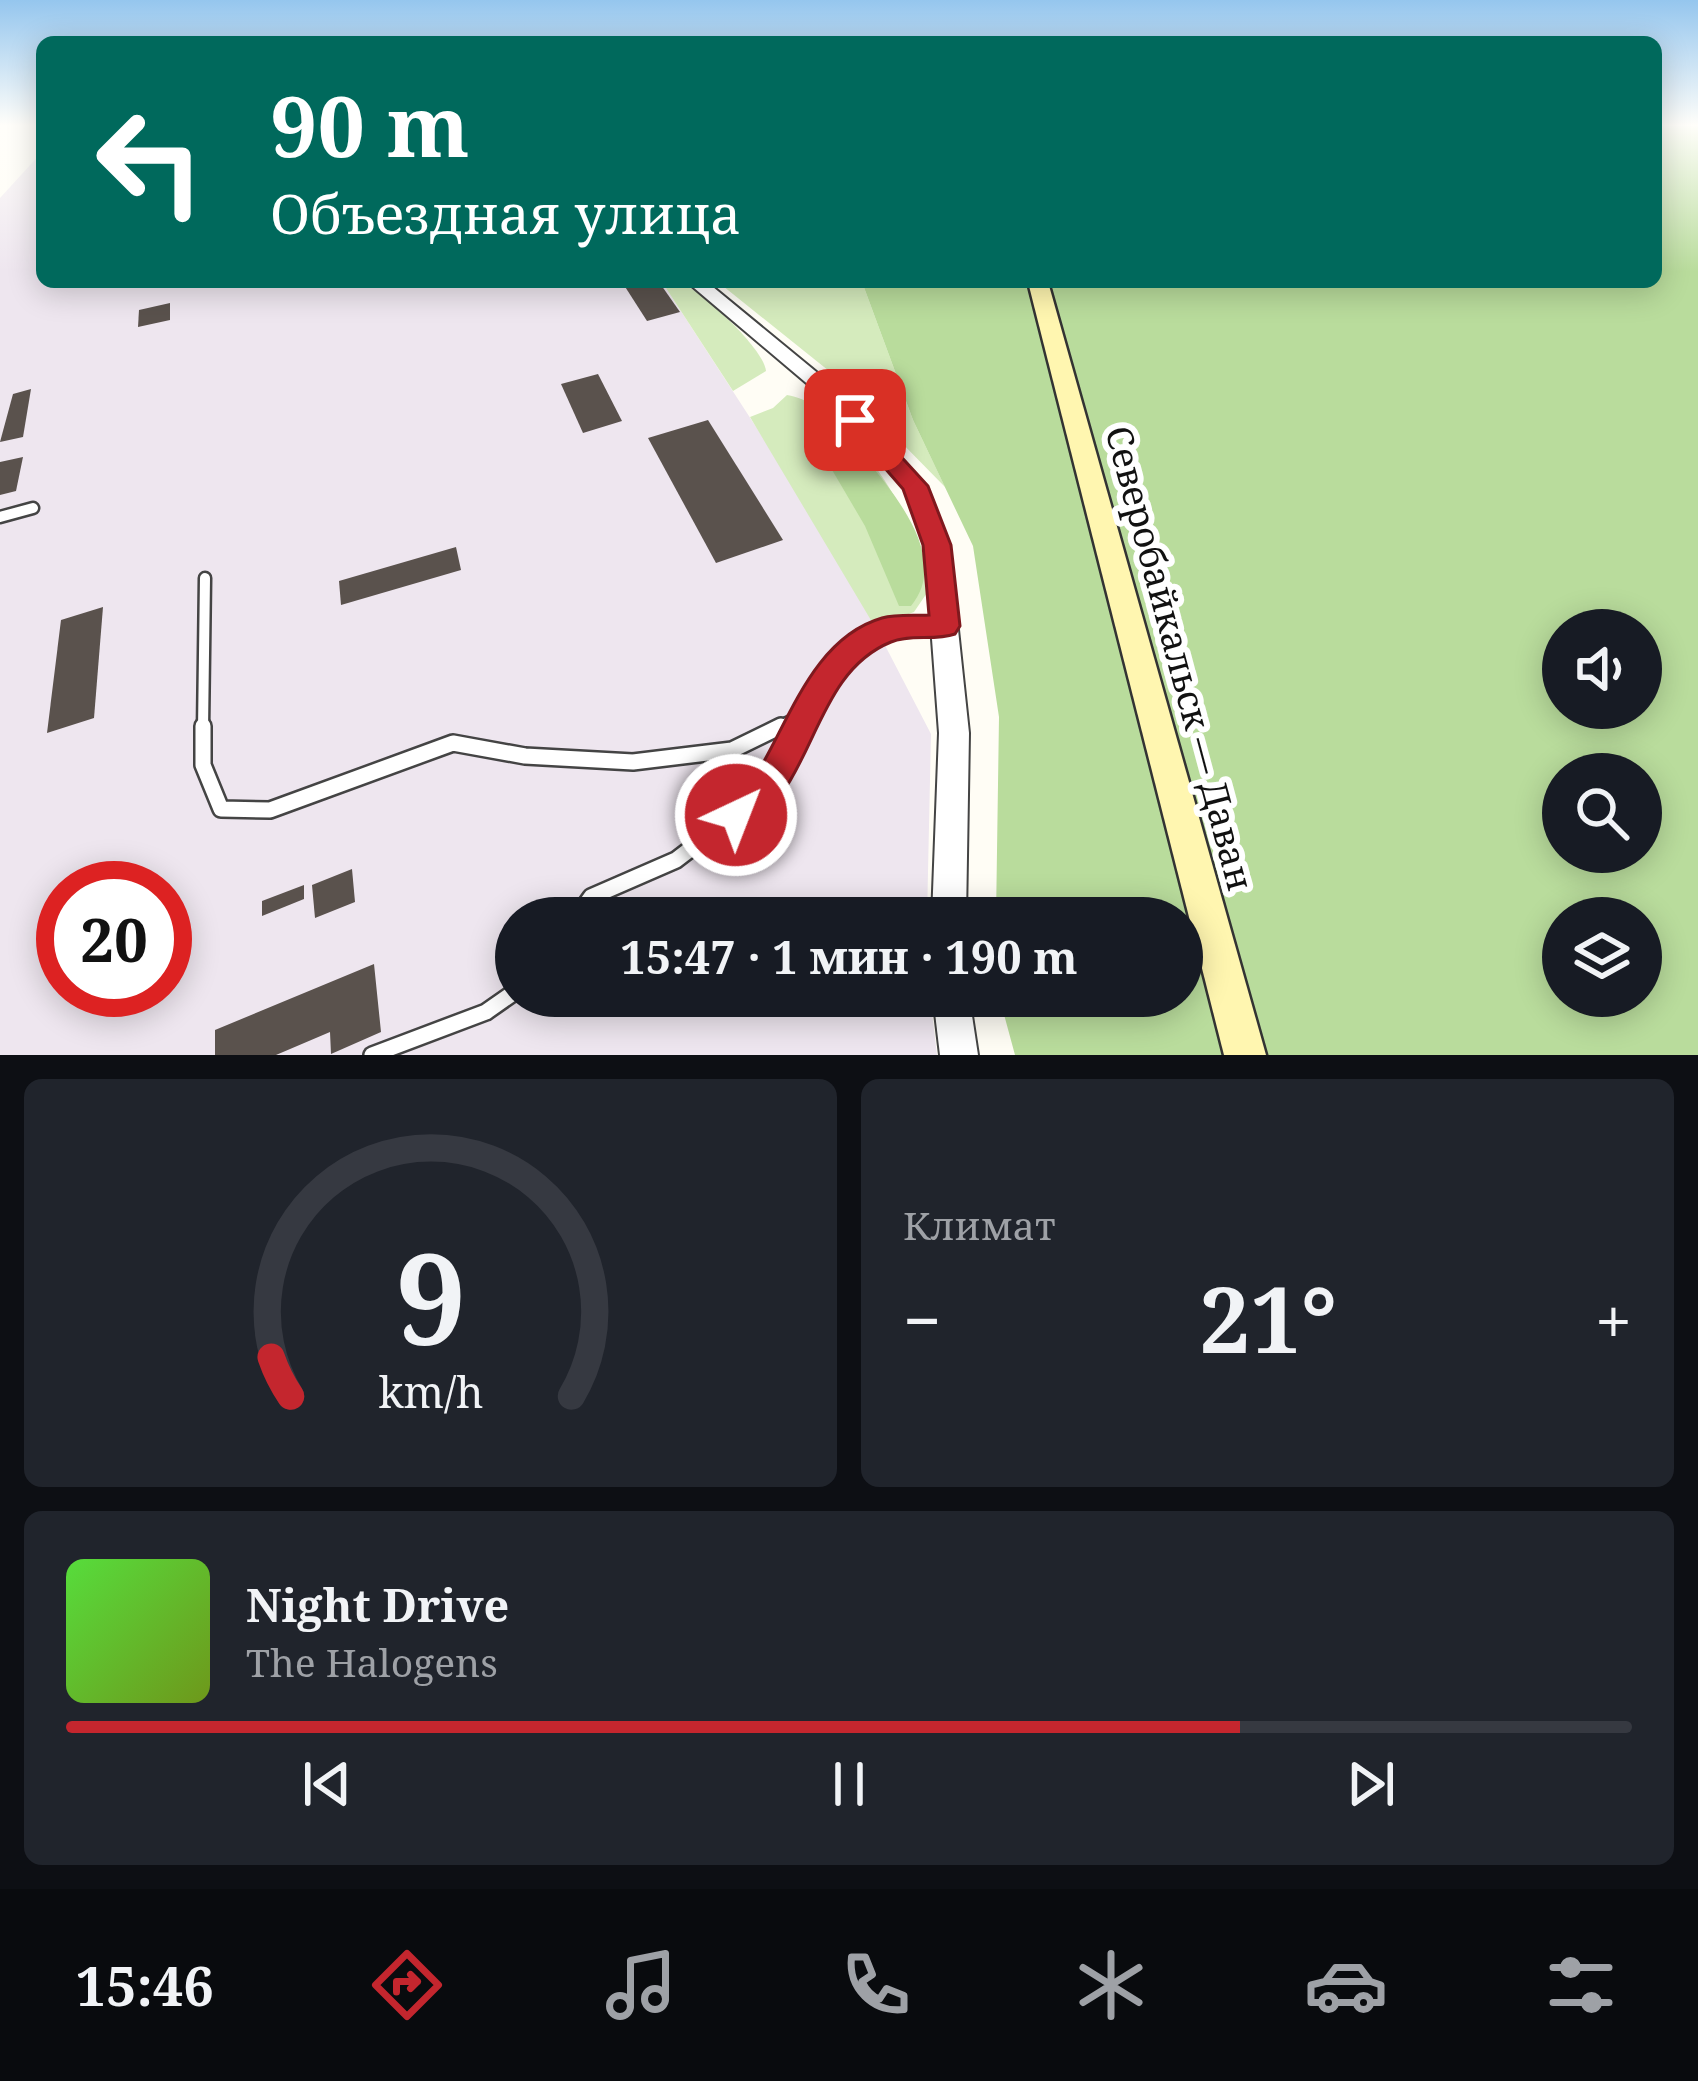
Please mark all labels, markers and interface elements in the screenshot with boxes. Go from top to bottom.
text: 90 m [270,67,470,182]
icon: left [72,84,228,240]
text: Объездная улица [270,176,741,250]
pin [804,369,906,471]
icon: arrive [822,387,888,453]
street label: Северобайкальск — Даван [1094,420,1266,896]
map controls [1542,609,1662,1017]
button: sound [1542,609,1662,729]
position arrow [673,752,799,878]
button: search [1542,753,1662,873]
speed limit sign: 20 [36,861,192,1017]
button: layers [1542,897,1662,1017]
text: 15:47 · 1 мин · 190 m [620,926,1078,987]
text: Климат [903,1198,1056,1251]
text: 9 [395,1212,466,1382]
text: 21° [1199,1257,1337,1379]
text: − [903,1274,941,1364]
text: + [1595,1274,1632,1364]
text: km/h [378,1362,483,1421]
text: Night Drive [246,1574,509,1635]
text: The Halogens [246,1635,498,1688]
icon: previous [294,1751,360,1817]
icon: pause [816,1751,882,1817]
icon: next [1338,1751,1404,1817]
icon: directions [365,1943,449,2027]
icon: music [599,1943,683,2027]
icon: phone [834,1943,918,2027]
icon: climate [1069,1943,1153,2027]
icon: car [1304,1943,1388,2027]
icon: filters [1539,1943,1623,2027]
text: 15:46 [75,1948,214,2022]

